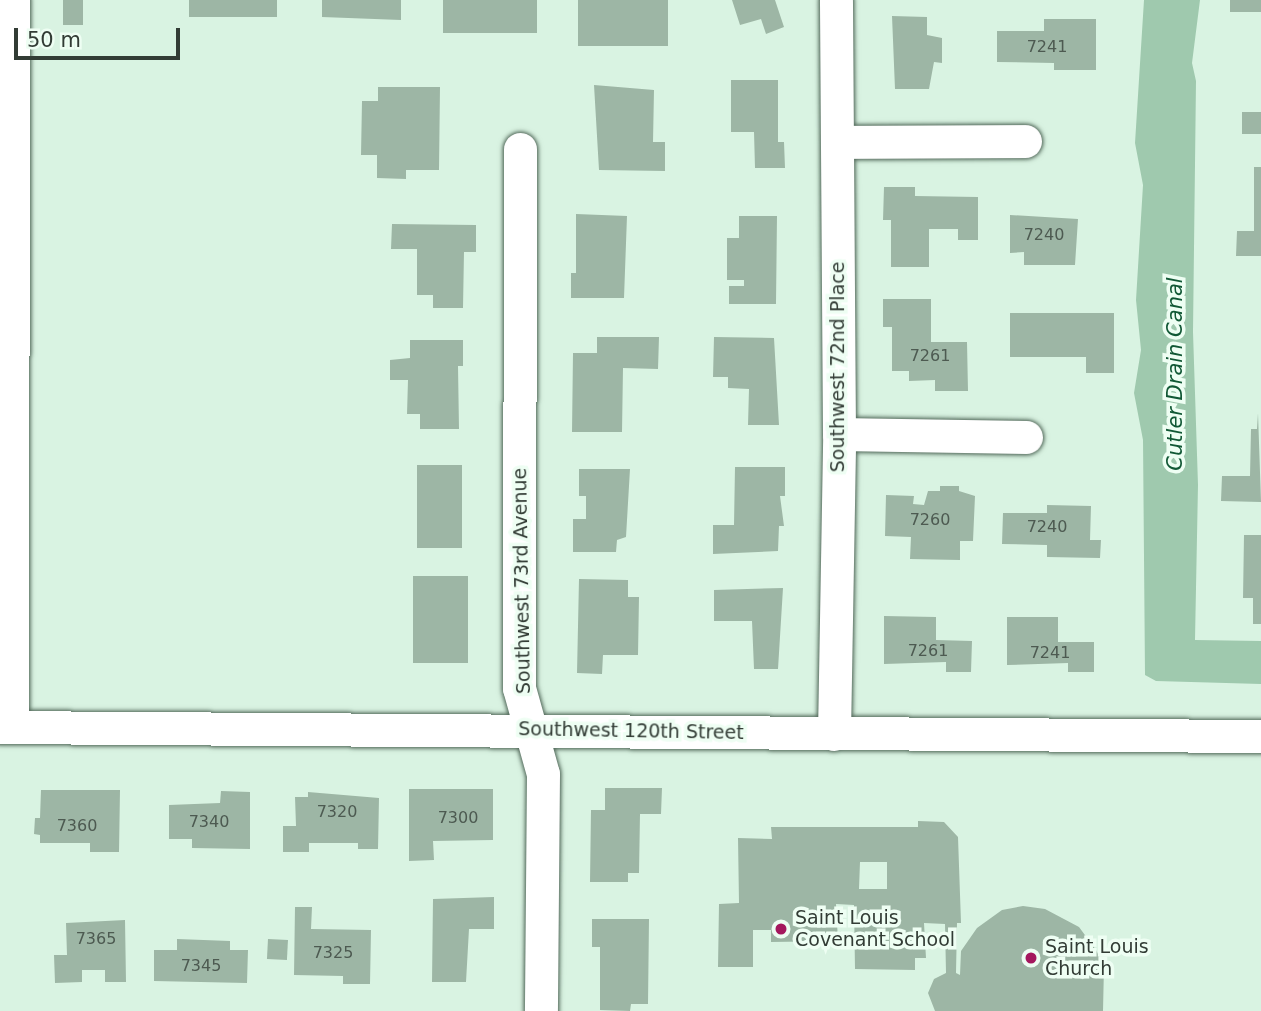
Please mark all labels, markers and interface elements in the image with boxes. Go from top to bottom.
scale bar [18,14,184,58]
text: 50 m [27,28,81,52]
house number: 7241 [1027,37,1067,57]
house number: 7240 [1024,225,1064,245]
street label: Southwest 72nd Place [827,262,849,472]
water label: Cutler Drain Canal [1162,277,1188,471]
house number: 7261 [910,346,950,366]
street label: Southwest 73rd Avenue [509,468,535,694]
house number: 7260 [910,510,950,530]
house number: 7240 [1027,517,1067,537]
house number: 7261 [908,641,948,661]
house number: 7241 [1030,643,1070,663]
street label: Southwest 120th Street [518,718,744,744]
house number: 7320 [317,802,357,822]
house number: 7300 [438,808,478,828]
house number: 7340 [189,812,229,832]
house number: 7360 [57,816,97,836]
place label: Saint Louis Covenant School [795,907,955,951]
marker: Saint Louis Covenant School [773,921,789,937]
house number: 7365 [76,929,116,949]
place label: Saint Louis Church [1045,936,1149,980]
house number: 7325 [313,943,353,963]
marker: Saint Louis Church [1023,950,1039,966]
house number: 7345 [181,956,221,976]

